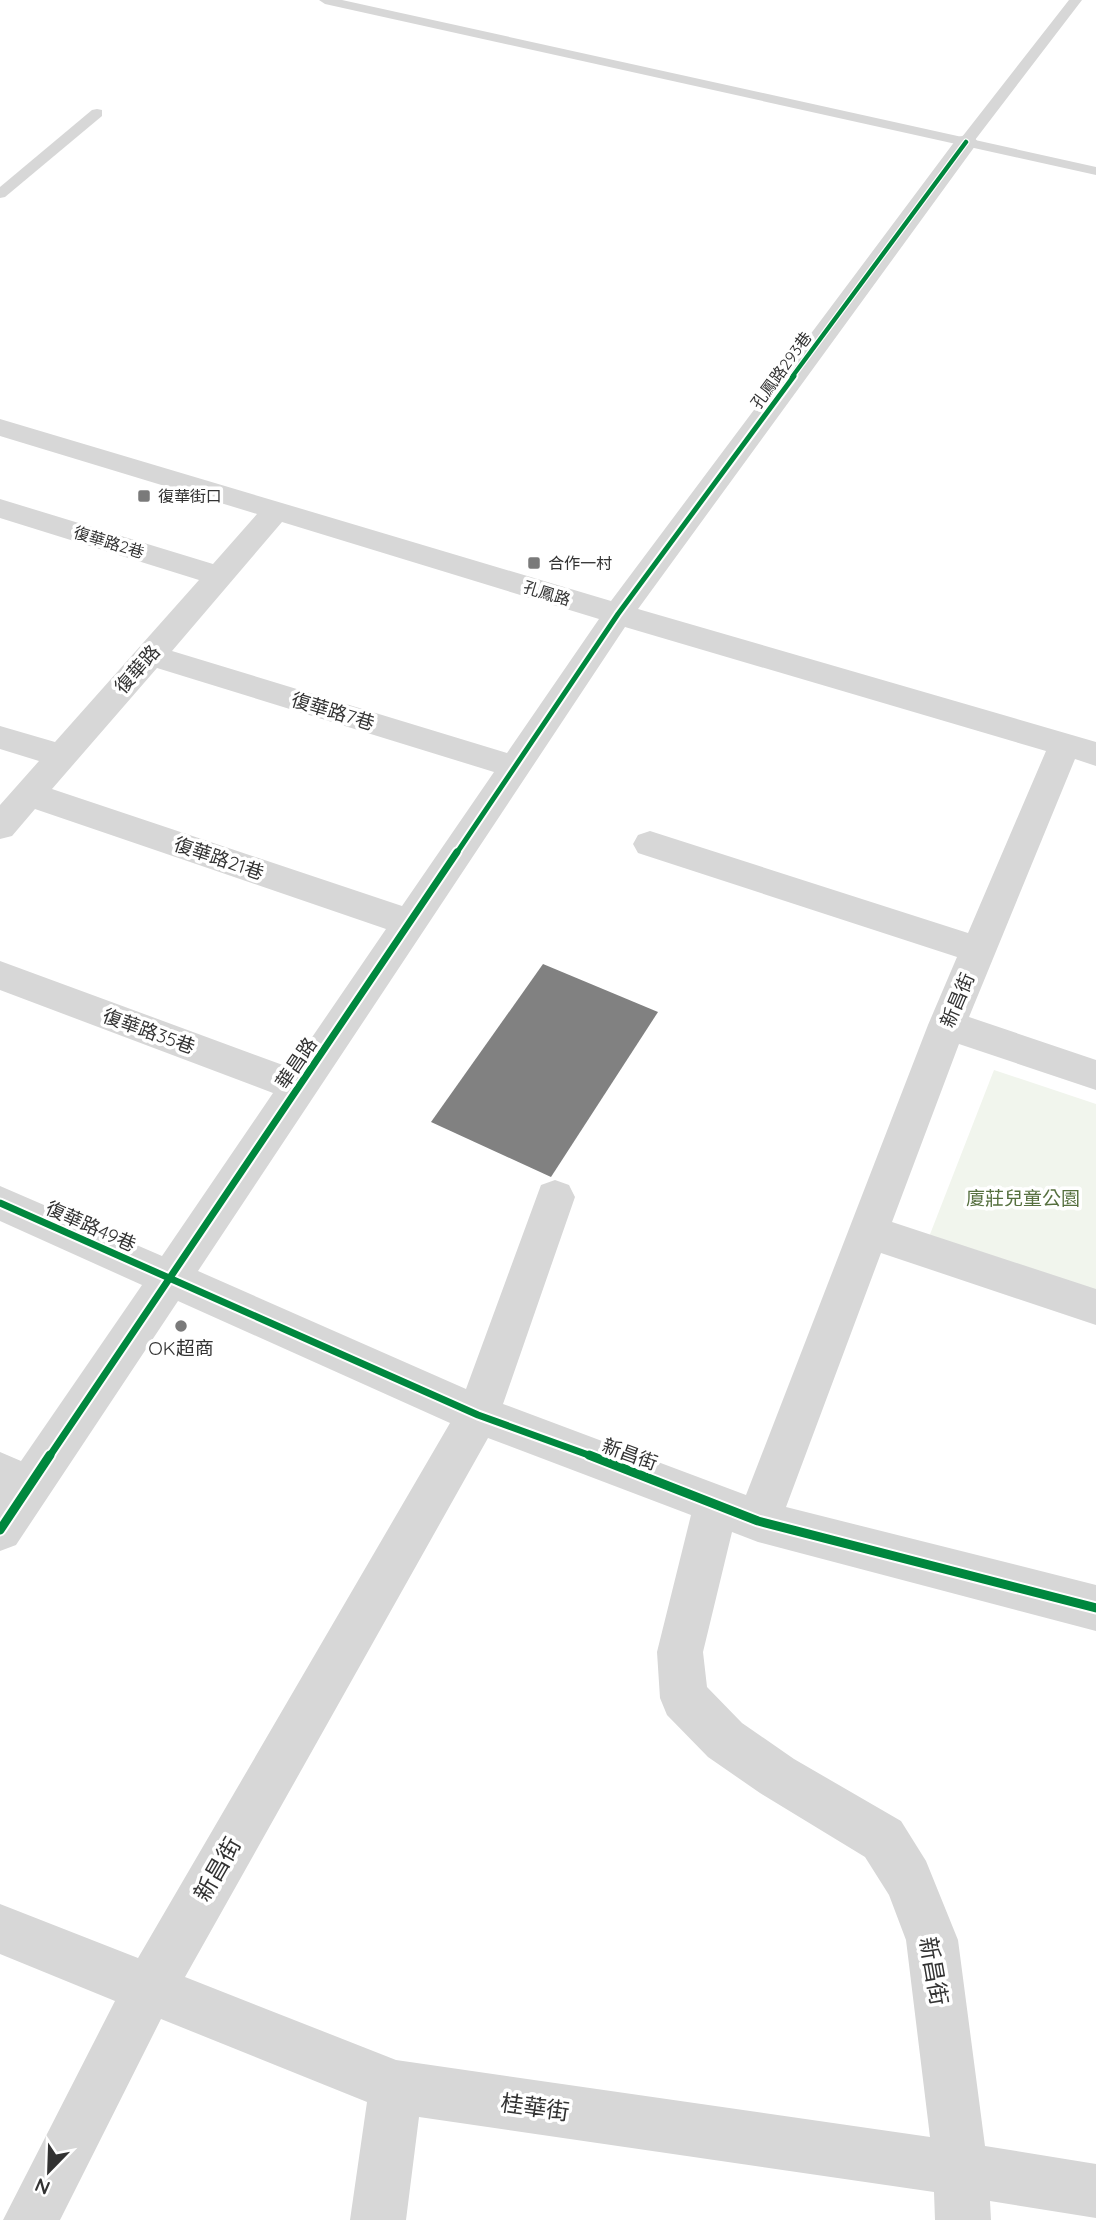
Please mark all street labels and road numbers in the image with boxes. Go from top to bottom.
street label: 孔鳳路293巷 [746,328,816,412]
street label: 復華路2巷 [71,522,147,562]
street label: 孔鳳路 [521,576,573,610]
street label: 復華路 [109,640,165,698]
street label: 復華路7巷 [288,687,378,735]
street label: 復華路21巷 [171,831,267,885]
street label: 新昌街 [935,969,979,1031]
street label: 復華路35巷 [100,1003,198,1059]
street label: 華昌路 [270,1033,322,1093]
street label: 復華路49巷 [42,1195,140,1257]
street label: 新昌街 [599,1433,661,1475]
street label: 新昌街 [187,1832,247,1906]
street label: 新昌街 [914,1935,954,2007]
street label: 桂華街 [499,2088,571,2126]

